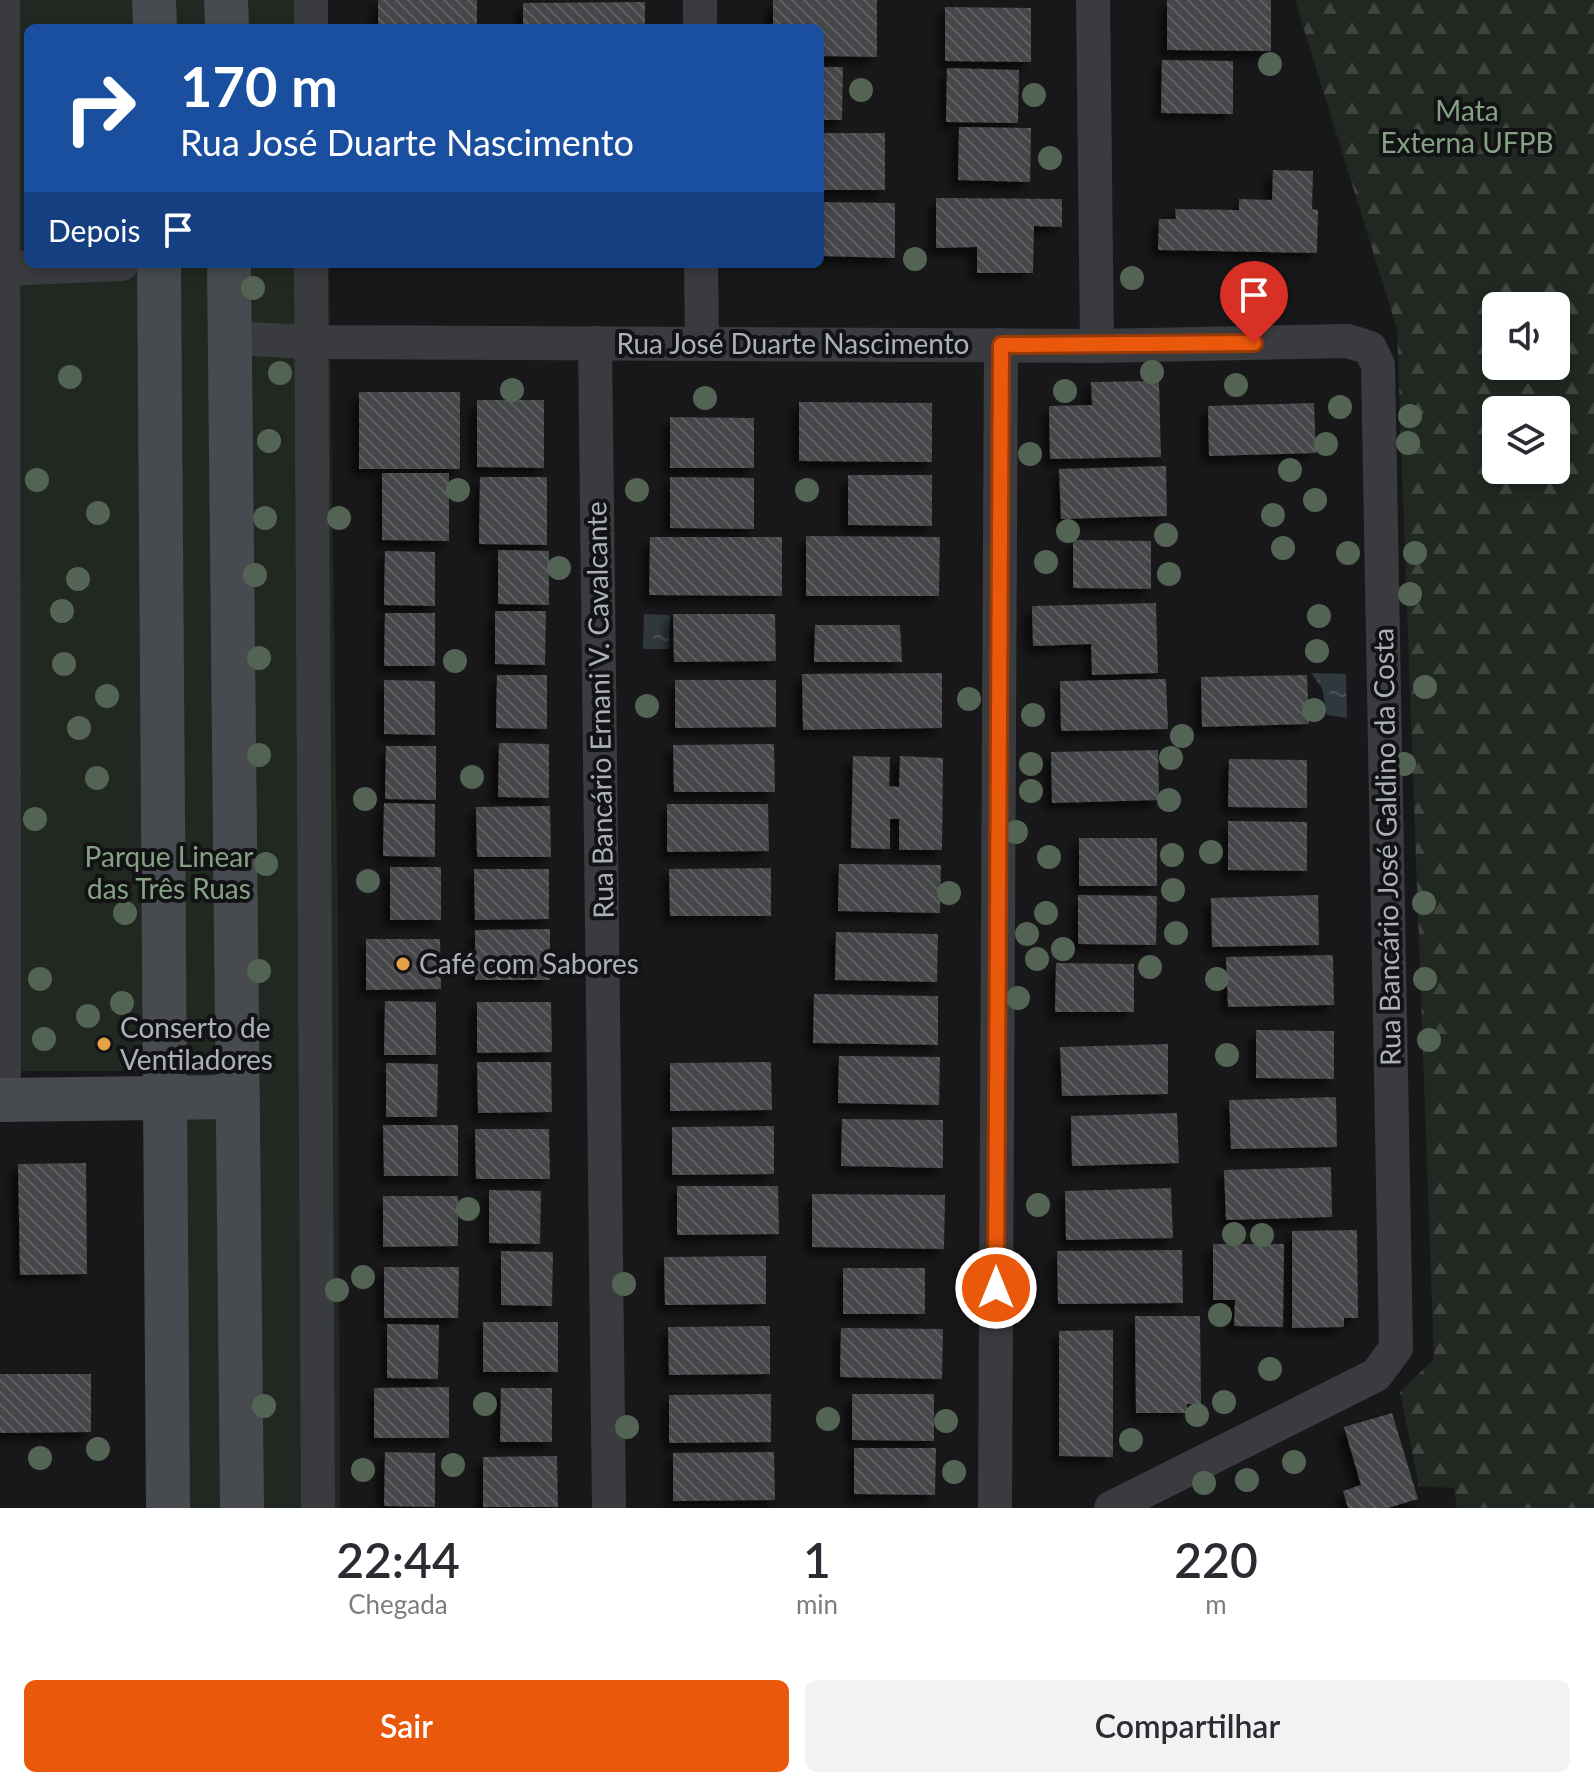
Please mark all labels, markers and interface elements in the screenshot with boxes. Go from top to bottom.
text: 170 m [180,52,338,119]
icon: right [48,56,152,160]
park label: Mata Externa UFPB [1380,93,1554,159]
text: Rua José Duarte Nascimento [180,120,634,164]
icon: arrive [156,208,200,252]
text: Depois [48,212,140,248]
pin [1220,261,1288,343]
icon: arrive [1232,273,1276,317]
map controls [1482,292,1570,484]
button: sound [1482,292,1570,380]
street label: Rua José Duarte Nascimento [616,326,970,360]
button: layers [1482,396,1570,484]
street label: Rua Bancário Ernani V. Cavalcante [578,501,620,919]
street label: Rua Bancário José Galdino da Costa [1365,628,1407,1066]
park label: Parque Linear das Três Ruas [85,839,253,905]
place label: Café com Sabores [419,946,639,980]
marker: Café com Sabores [394,955,412,973]
place label: Conserto de Ventiladores [120,1010,273,1076]
marker: Conserto de Ventiladores [95,1035,113,1053]
position arrow [954,1246,1038,1330]
text: 22:44 [336,1531,460,1588]
text: 1 [803,1531,831,1588]
text: 220 [1174,1531,1258,1588]
text: Chegada [348,1588,448,1620]
text: min [796,1588,838,1620]
text: m [1205,1588,1227,1620]
button: Sair [24,1680,789,1772]
button: Compartilhar [805,1680,1570,1772]

